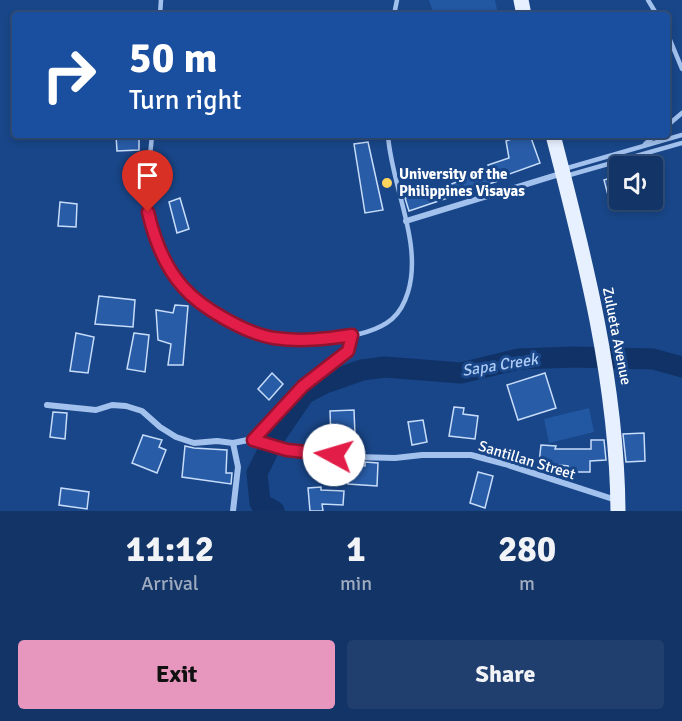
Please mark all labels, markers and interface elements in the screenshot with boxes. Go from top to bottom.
text: 50 m [129,33,218,84]
icon: right [30,36,108,114]
text: Turn right [129,84,242,117]
pin [122,150,173,212]
map controls [609,156,663,210]
button: sound [609,156,663,210]
icon: arrive [131,159,164,192]
place label: University of the Philippines Visayas [399,165,525,200]
marker: University of the Philippines Visayas [380,176,394,190]
street label: Zulueta Avenue [599,286,635,386]
water label: Sapa Creek [461,349,541,381]
position arrow [302,423,366,487]
street label: Santillan Street [476,437,578,483]
text: 11:12 [126,527,214,572]
text: 1 [346,527,366,572]
text: 280 [498,527,556,572]
text: Arrival [141,571,199,596]
text: min [340,571,372,596]
text: m [519,571,535,596]
button: Exit [18,640,335,709]
button: Share [347,640,664,709]

